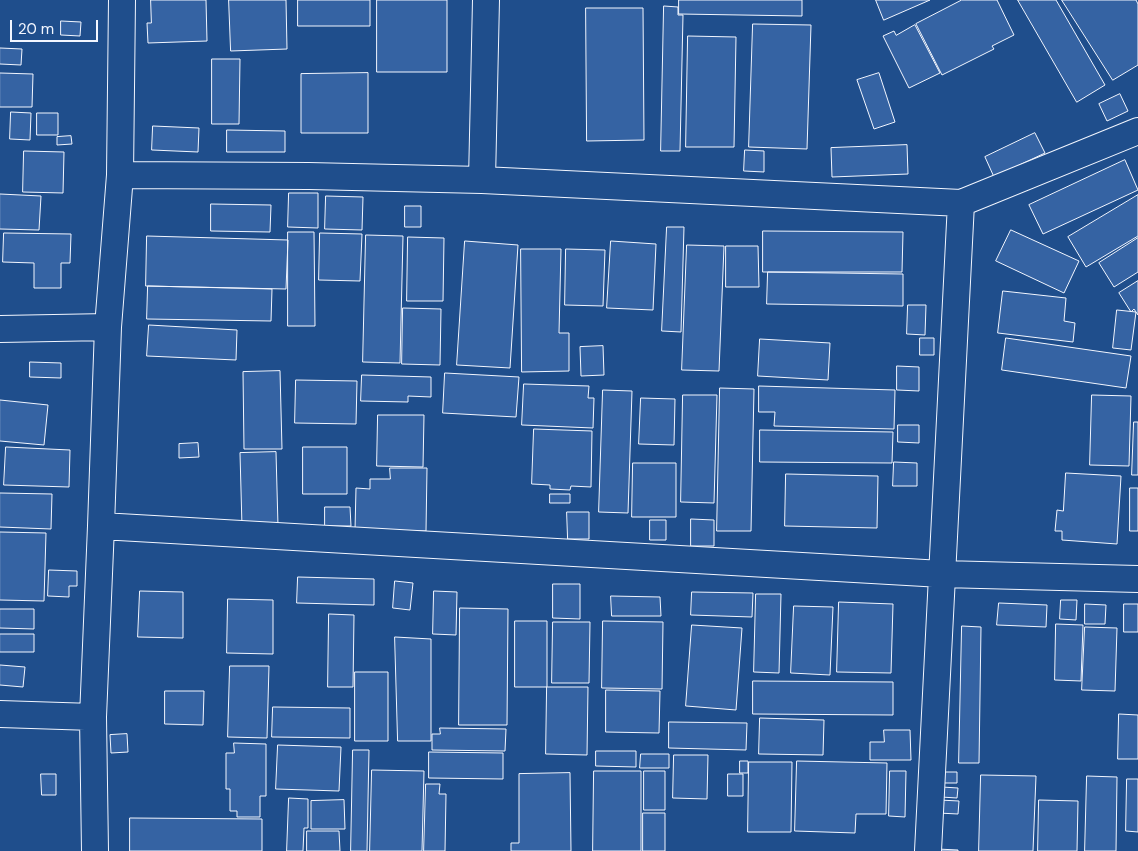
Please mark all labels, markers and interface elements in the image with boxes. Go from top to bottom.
scale bar [12,10,100,42]
text: 20 m [18,19,54,39]

